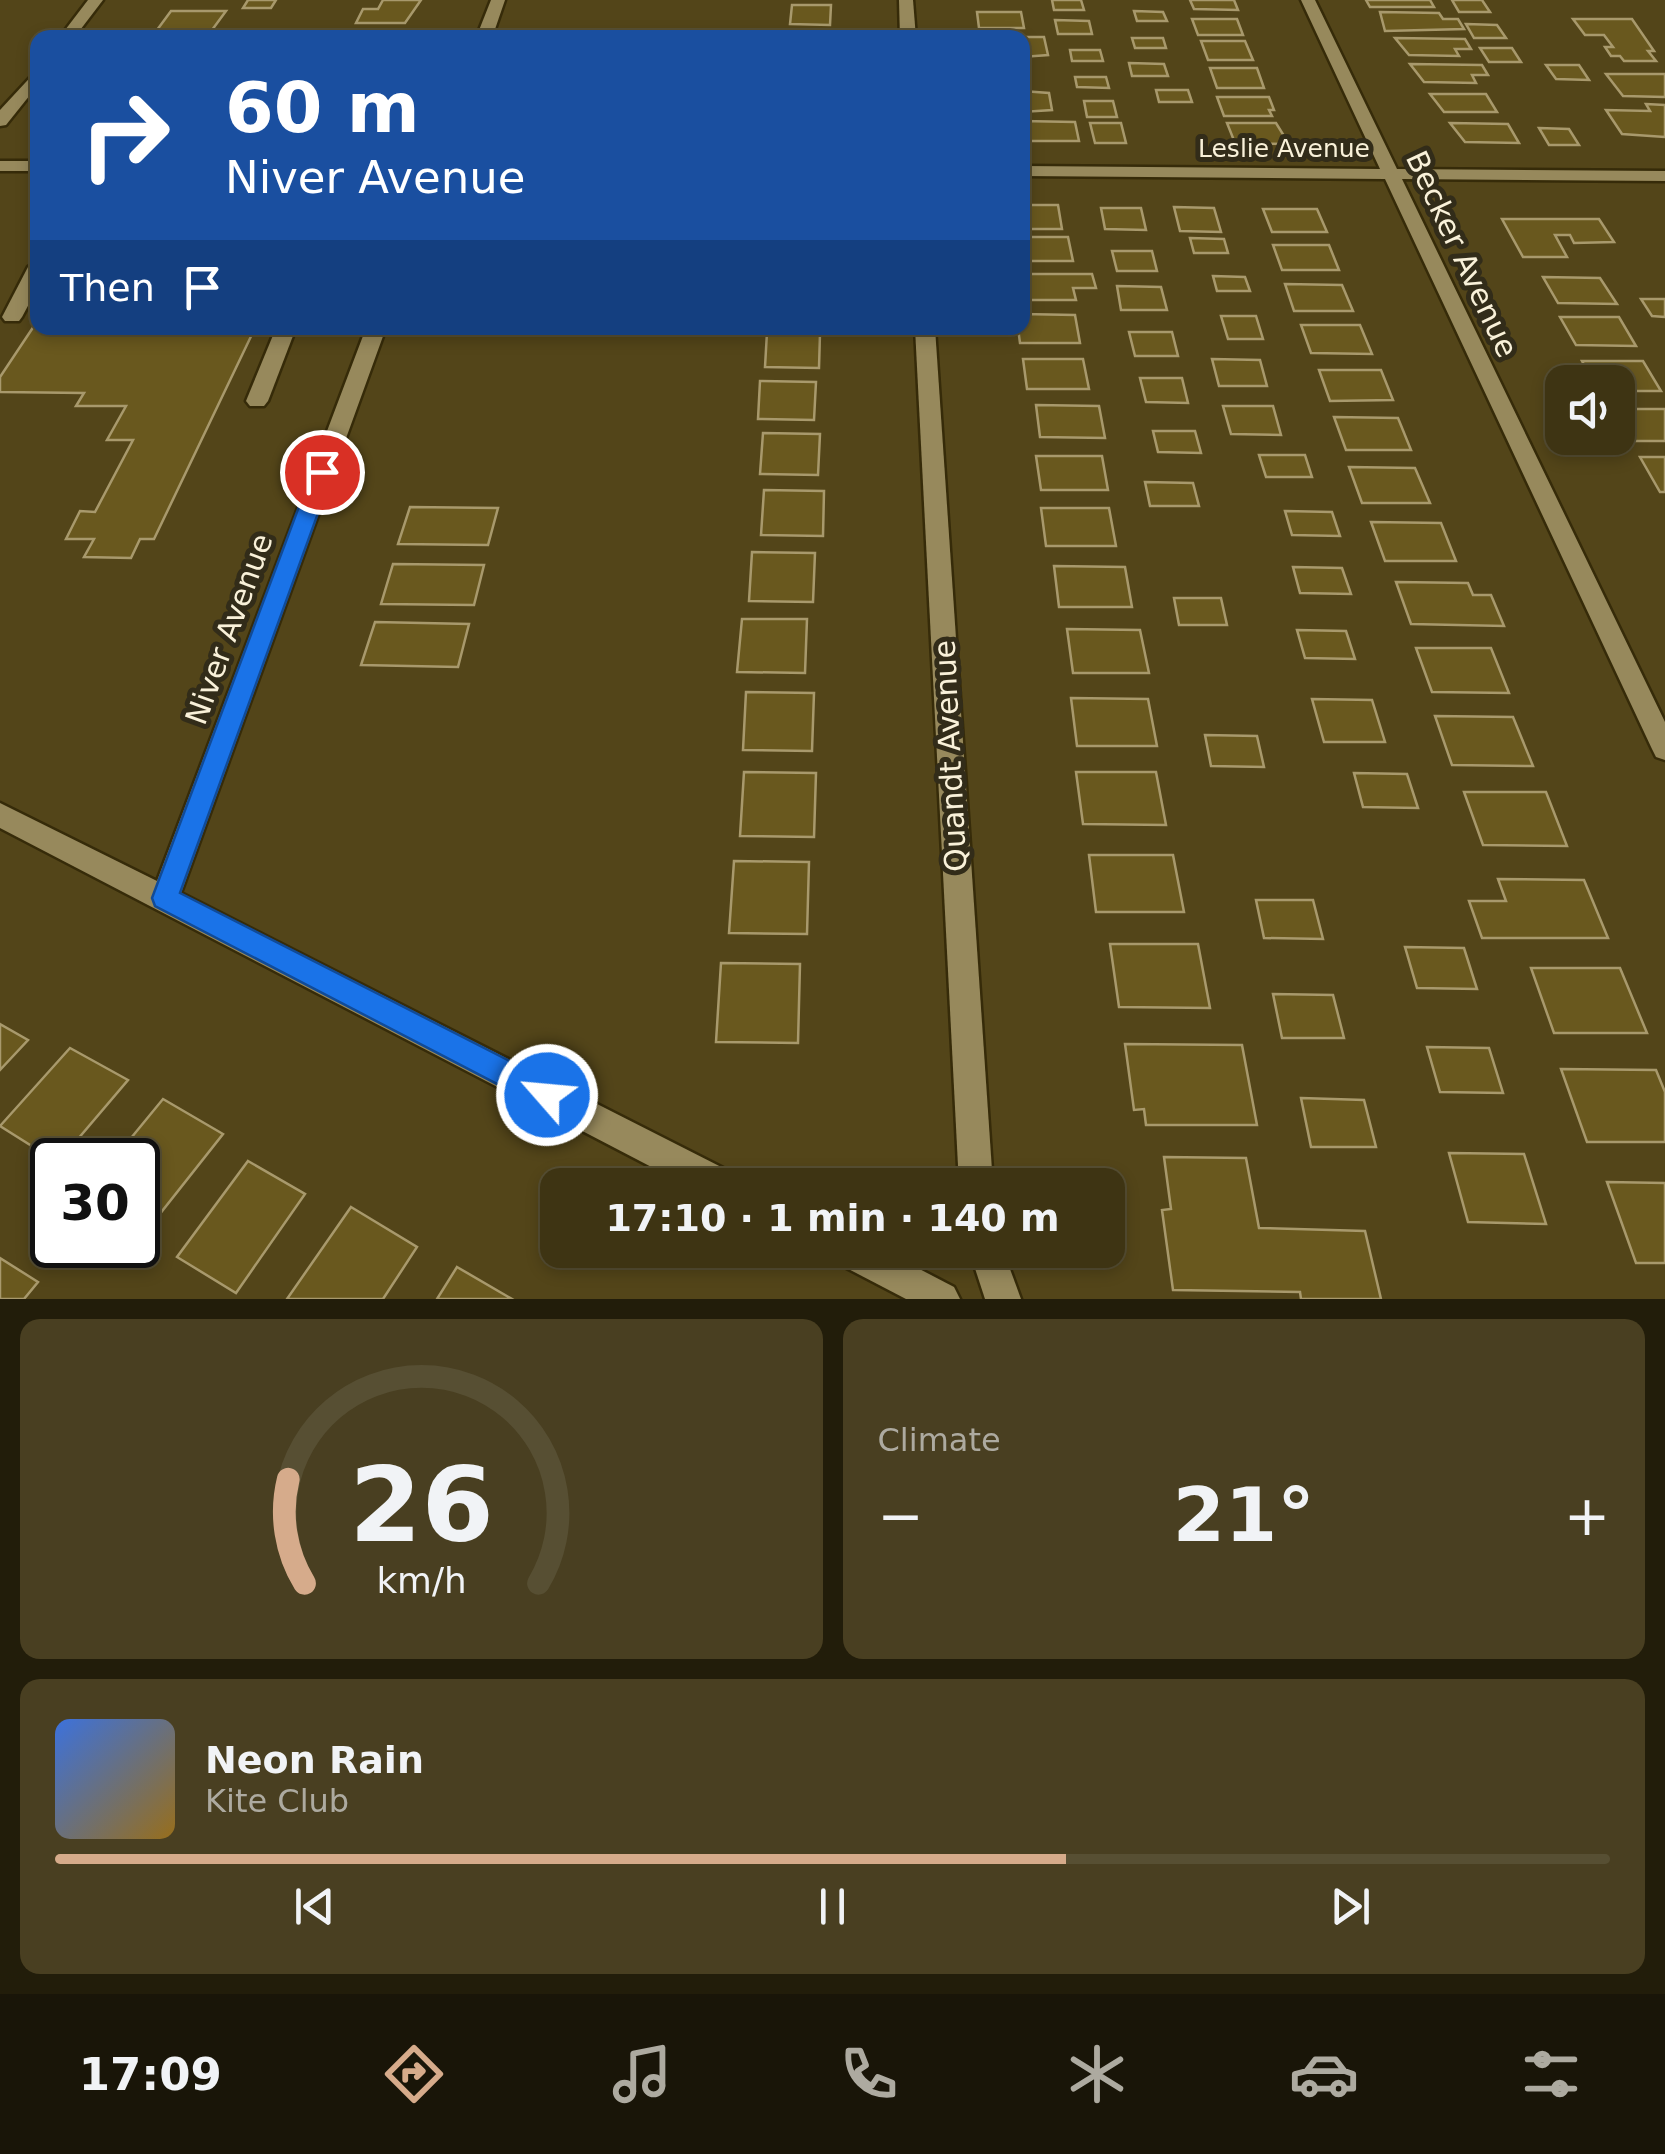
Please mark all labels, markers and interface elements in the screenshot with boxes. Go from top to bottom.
text: 60 m [225,67,420,149]
icon: right [60,70,190,200]
street label: Leslie Avenue [1198,134,1370,163]
street label: Becker Avenue [1399,145,1525,363]
text: Niver Avenue [225,151,525,204]
icon: arrive [175,260,230,315]
text: Then [60,266,155,310]
map controls [1545,365,1635,455]
button: sound [1545,365,1635,455]
pin [280,430,365,515]
icon: arrive [295,445,350,500]
street label: Niver Avenue [178,529,280,729]
street label: Quandt Avenue [926,639,974,873]
position arrow [495,1043,599,1147]
speed limit sign: 30 [30,1138,160,1268]
text: 17:10 · 1 min · 140 m [605,1196,1060,1240]
text: Climate [878,1421,1001,1459]
text: 26 [349,1444,494,1566]
text: 21° [1173,1471,1315,1559]
text: − [878,1484,924,1548]
text: + [1564,1484,1610,1548]
text: km/h [376,1560,466,1601]
text: Neon Rain [205,1738,424,1782]
text: Kite Club [205,1782,349,1820]
icon: previous [287,1879,342,1934]
icon: pause [805,1879,860,1934]
icon: next [1323,1879,1378,1934]
icon: directions [379,2039,449,2109]
icon: music [607,2039,677,2109]
icon: phone [834,2039,904,2109]
icon: climate [1062,2039,1132,2109]
icon: car [1289,2039,1359,2109]
icon: filters [1516,2039,1586,2109]
text: 17:09 [79,2048,222,2101]

